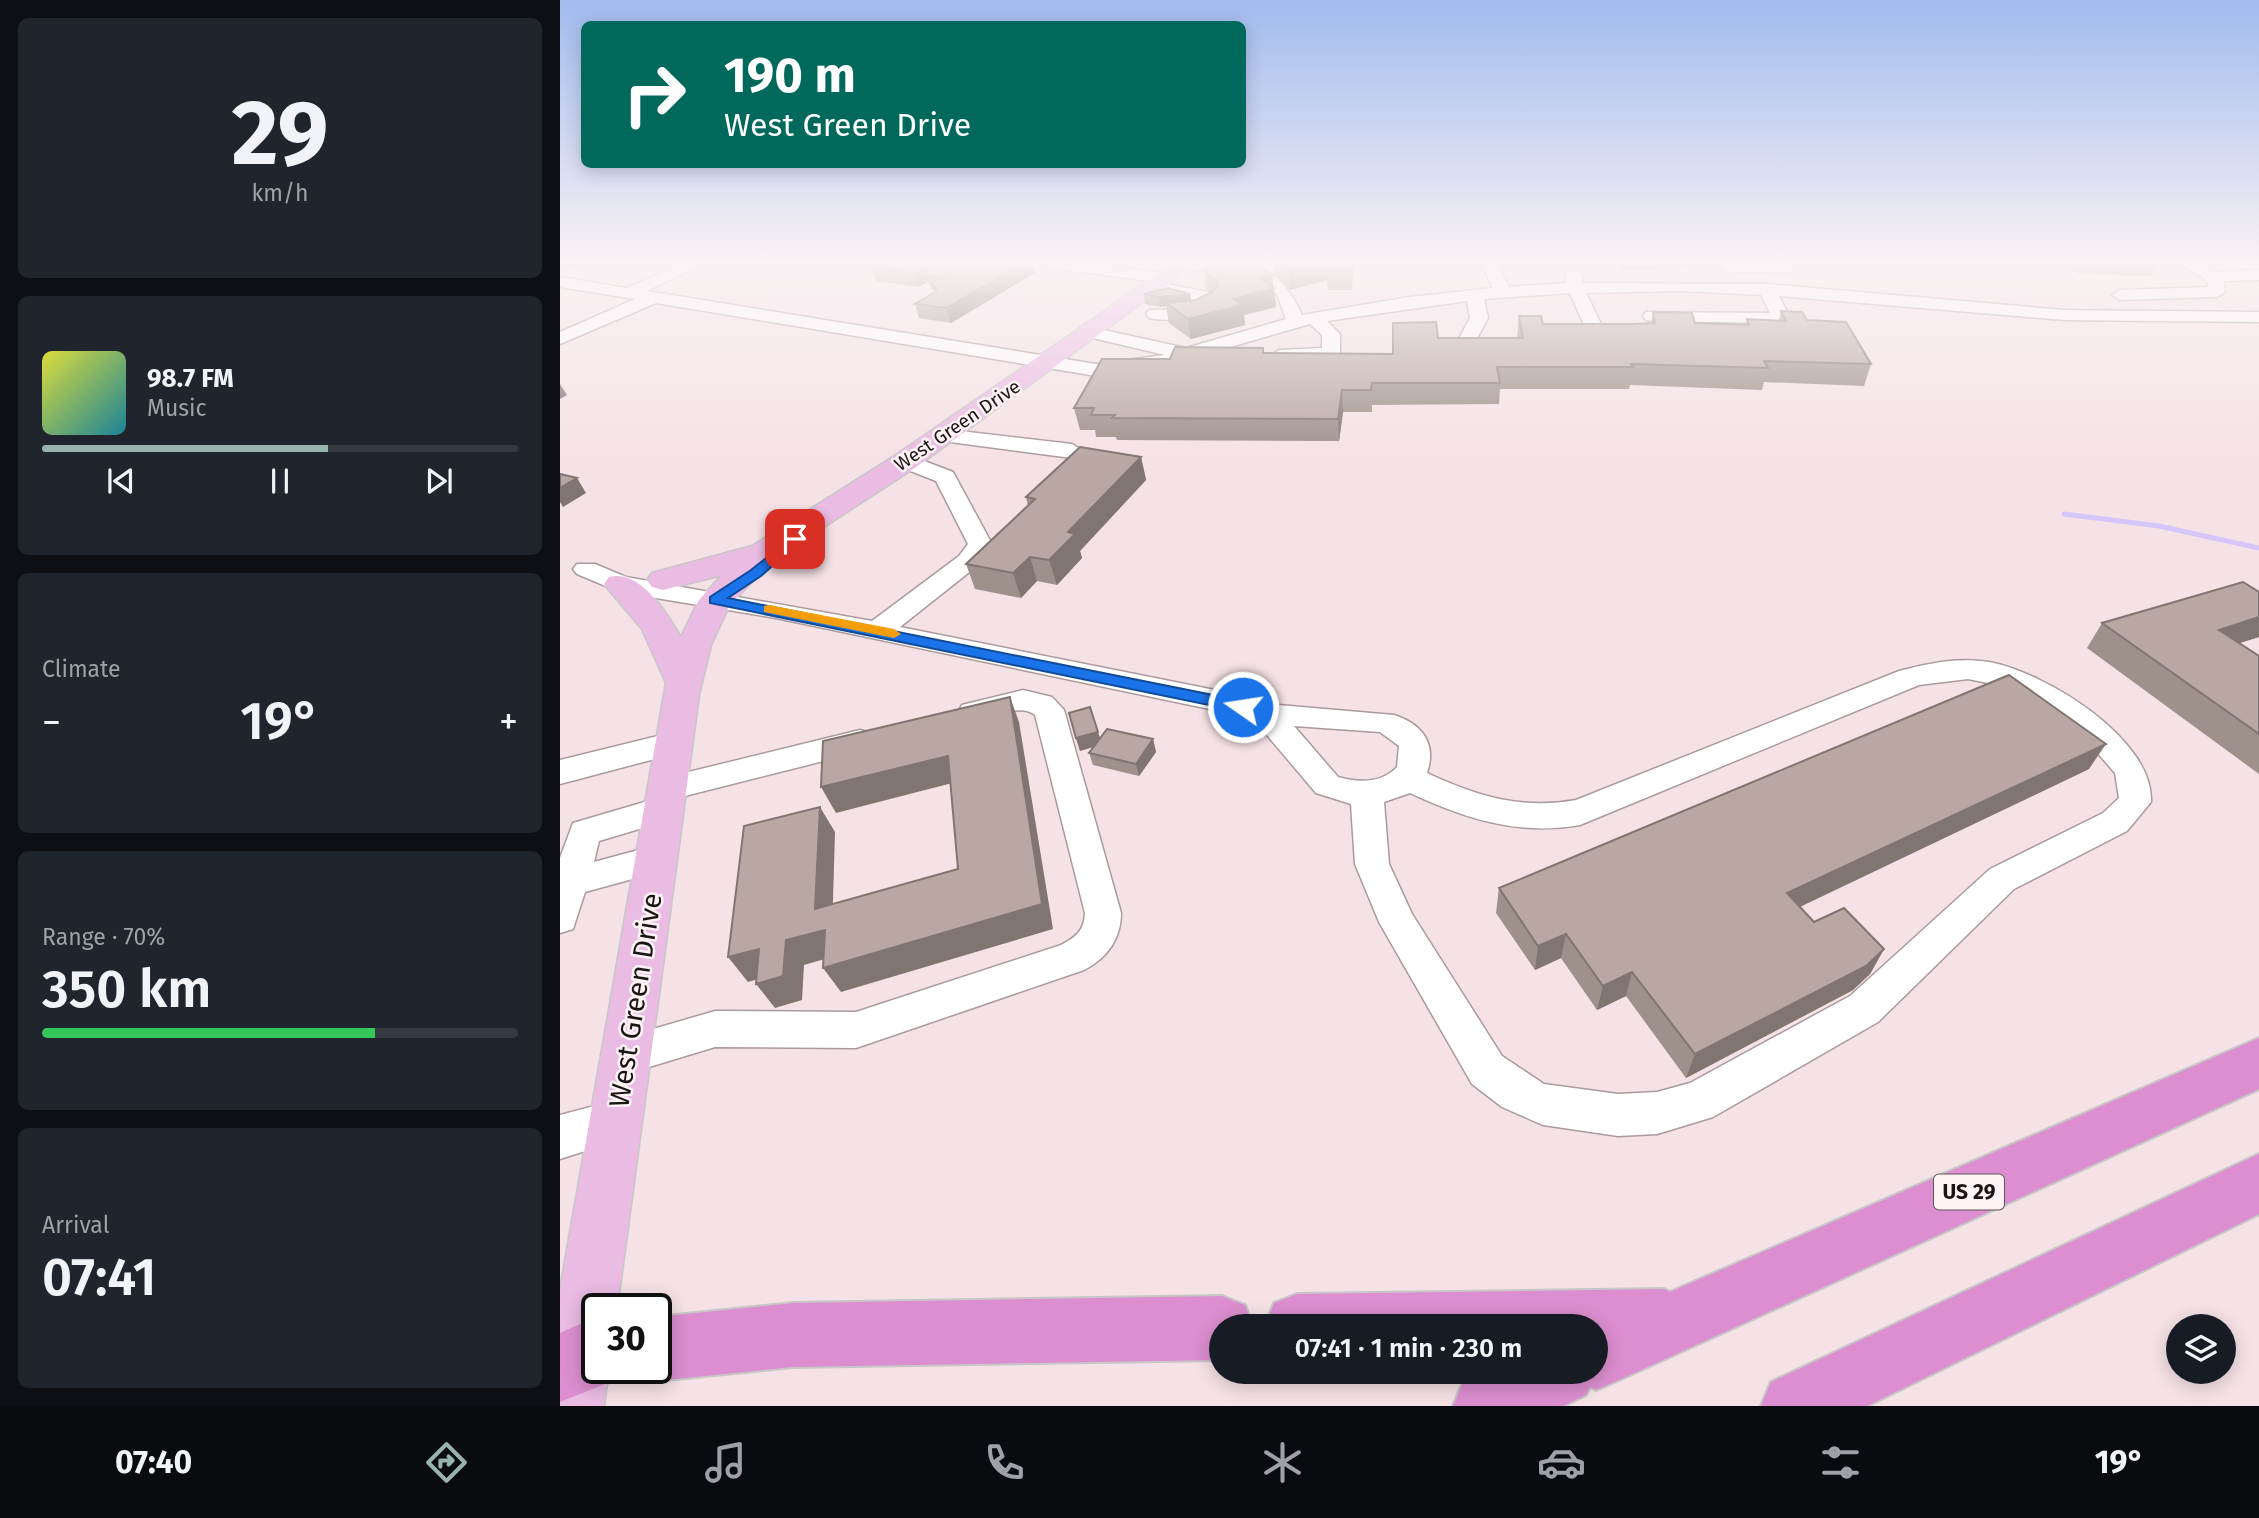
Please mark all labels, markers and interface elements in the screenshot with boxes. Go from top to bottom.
text: 190 m [724,46,856,105]
icon: right [609,49,700,140]
text: 29 [231,79,329,188]
text: West Green Drive [724,106,971,144]
text: km/h [252,179,308,207]
text: 98.7 FM [147,363,234,394]
street label: West Green Drive [890,375,1025,476]
text: Music [147,394,207,422]
icon: previous [102,462,140,500]
icon: pause [261,462,299,500]
icon: next [420,462,458,500]
pin [765,509,825,569]
icon: arrive [776,520,814,558]
text: Climate [42,655,121,683]
position arrow [1206,670,1280,744]
text: 19° [240,690,320,753]
text: − [42,699,61,745]
text: + [499,699,518,745]
street label: West Green Drive [602,891,669,1110]
text: Range · 70% [42,923,165,951]
text: 350 km [42,958,211,1021]
road number: US 29 [1934,1174,2004,1210]
text: Arrival [42,1211,109,1239]
text: 07:41 [42,1246,156,1309]
speed limit sign: 30 [581,1293,672,1384]
map controls [2166,1314,2236,1384]
button: layers [2166,1314,2236,1384]
text: 07:41 · 1 min · 230 m [1295,1333,1522,1364]
icon: directions [422,1438,471,1487]
icon: music [701,1438,750,1487]
icon: phone [980,1438,1029,1487]
icon: climate [1258,1438,1307,1487]
icon: car [1537,1438,1586,1487]
icon: filters [1816,1438,1865,1487]
text: 07:40 [115,1443,192,1481]
text: 19° [2095,1443,2144,1481]

